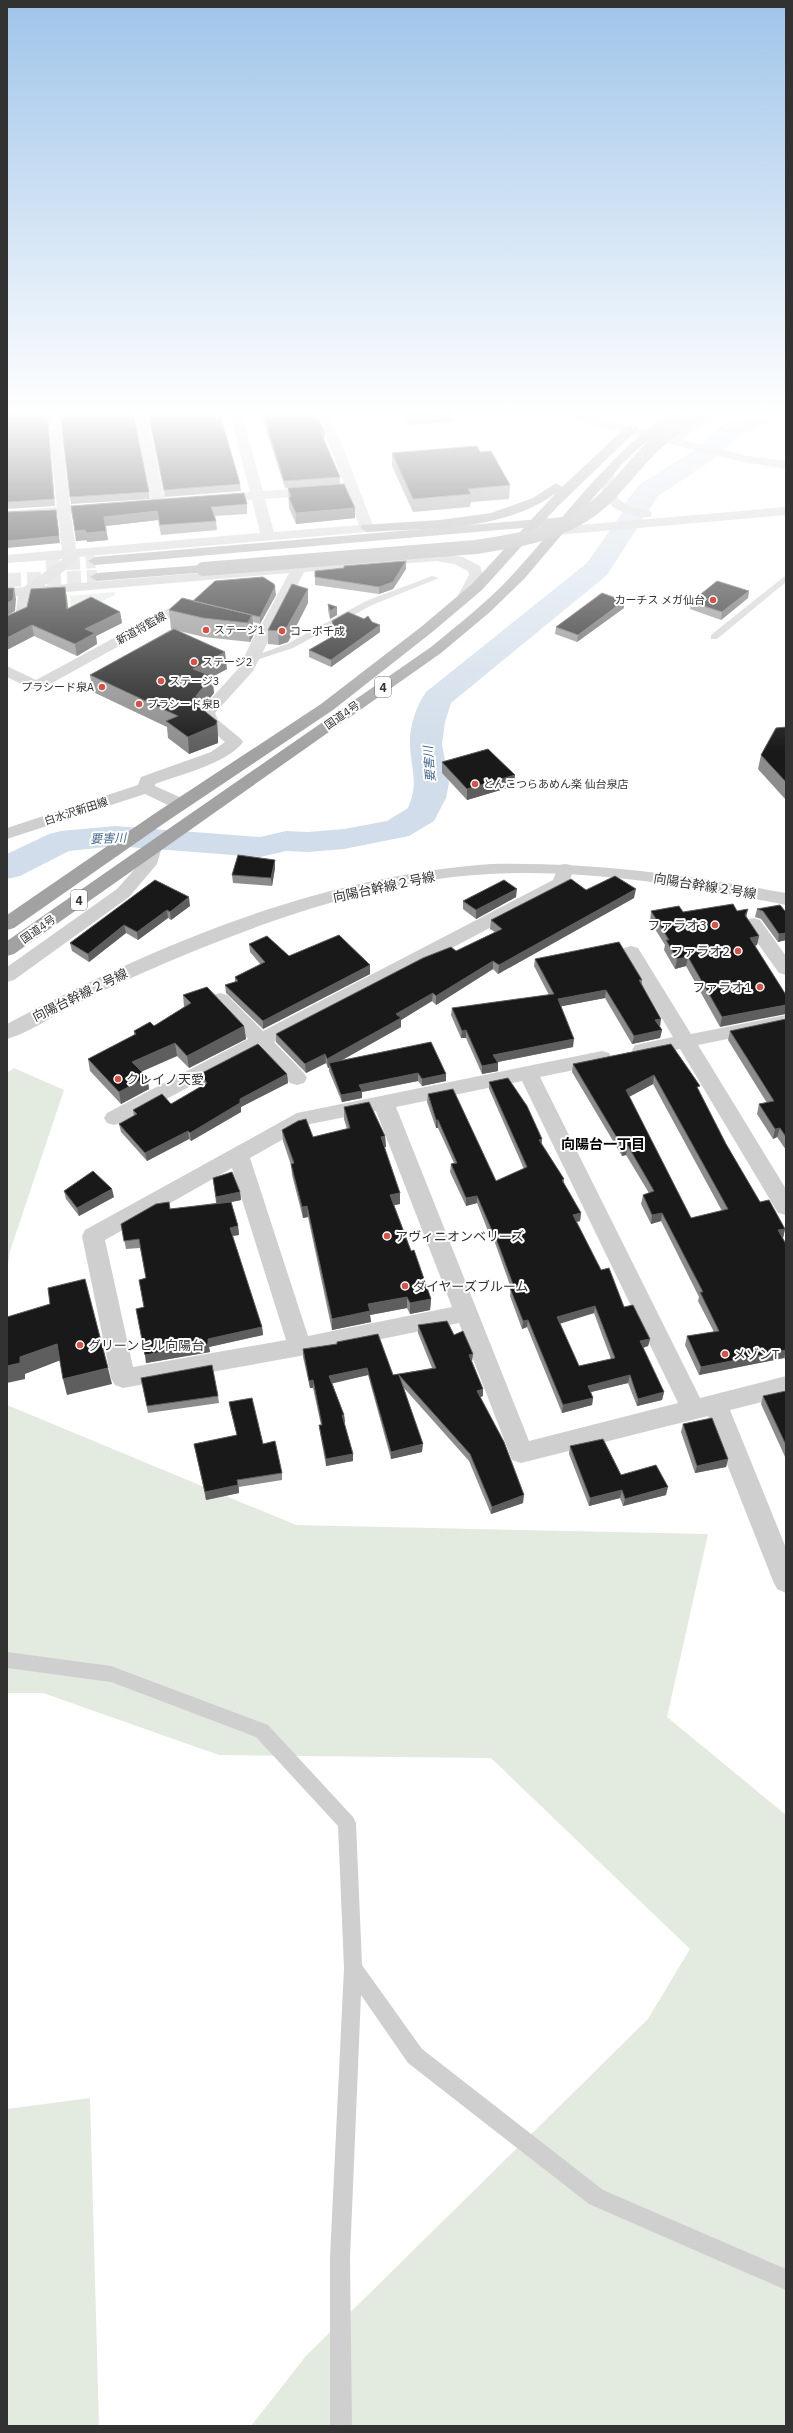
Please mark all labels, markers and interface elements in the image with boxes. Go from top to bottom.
place label: カーチス メガ仙台 [614,593,705,607]
marker: カーチス メガ仙台 [708,595,718,605]
street label: 新道将監線 [114,609,168,647]
place label: ステージ1 [214,623,265,637]
place label: コーポ千成 [290,624,345,638]
marker: ステージ1 [201,625,211,635]
marker: コーポ千成 [277,626,287,636]
place label: ステージ2 [202,655,252,669]
marker: ステージ2 [189,657,199,667]
place label: ステージ3 [169,674,219,688]
marker: ステージ3 [156,676,166,686]
road number: 4 [375,677,391,697]
place label: プラシード泉A [21,680,94,694]
marker: プラシード泉A [97,682,107,692]
place label: プラシード泉B [147,697,220,711]
street label: 国道4号 [322,698,362,732]
marker: プラシード泉B [134,699,144,709]
water label: 要害川 [420,743,438,783]
place label: とんこつらあめん楽 仙台泉店 [483,777,629,791]
marker: とんこつらあめん楽 仙台泉店 [470,779,480,789]
street label: 白水沢新田線 [42,794,110,828]
water label: 要害川 [90,830,128,846]
street label: 向陽台幹線２号線 [331,868,437,906]
street label: 向陽台幹線２号線 [652,869,758,903]
road number: 4 [71,890,87,910]
street label: 国道4号 [18,912,58,946]
place label: ファラオ3 [647,917,707,934]
marker: ファラオ3 [710,920,720,930]
place label: ファラオ2 [670,943,730,960]
marker: ファラオ2 [733,946,743,956]
street label: 向陽台幹線２号線 [30,965,130,1025]
place label: ファラオ1 [692,979,752,996]
marker: ファラオ1 [755,982,765,992]
place label: クレイノ天愛 [126,1071,204,1088]
marker: クレイノ天愛 [113,1074,123,1084]
district label: 向陽台一丁目 [561,1135,645,1153]
place label: アヴィニオンベリーズ [395,1228,524,1245]
marker: アヴィニオンベリーズ [382,1231,392,1241]
place label: ダイヤーズブルーム [413,1278,529,1295]
marker: ダイヤーズブルーム [400,1281,410,1291]
place label: グリーンヒル向陽台 [88,1337,204,1354]
marker: グリーンヒル向陽台 [75,1340,85,1350]
place label: メゾンT [733,1346,780,1363]
marker: メゾンT [720,1349,730,1359]

